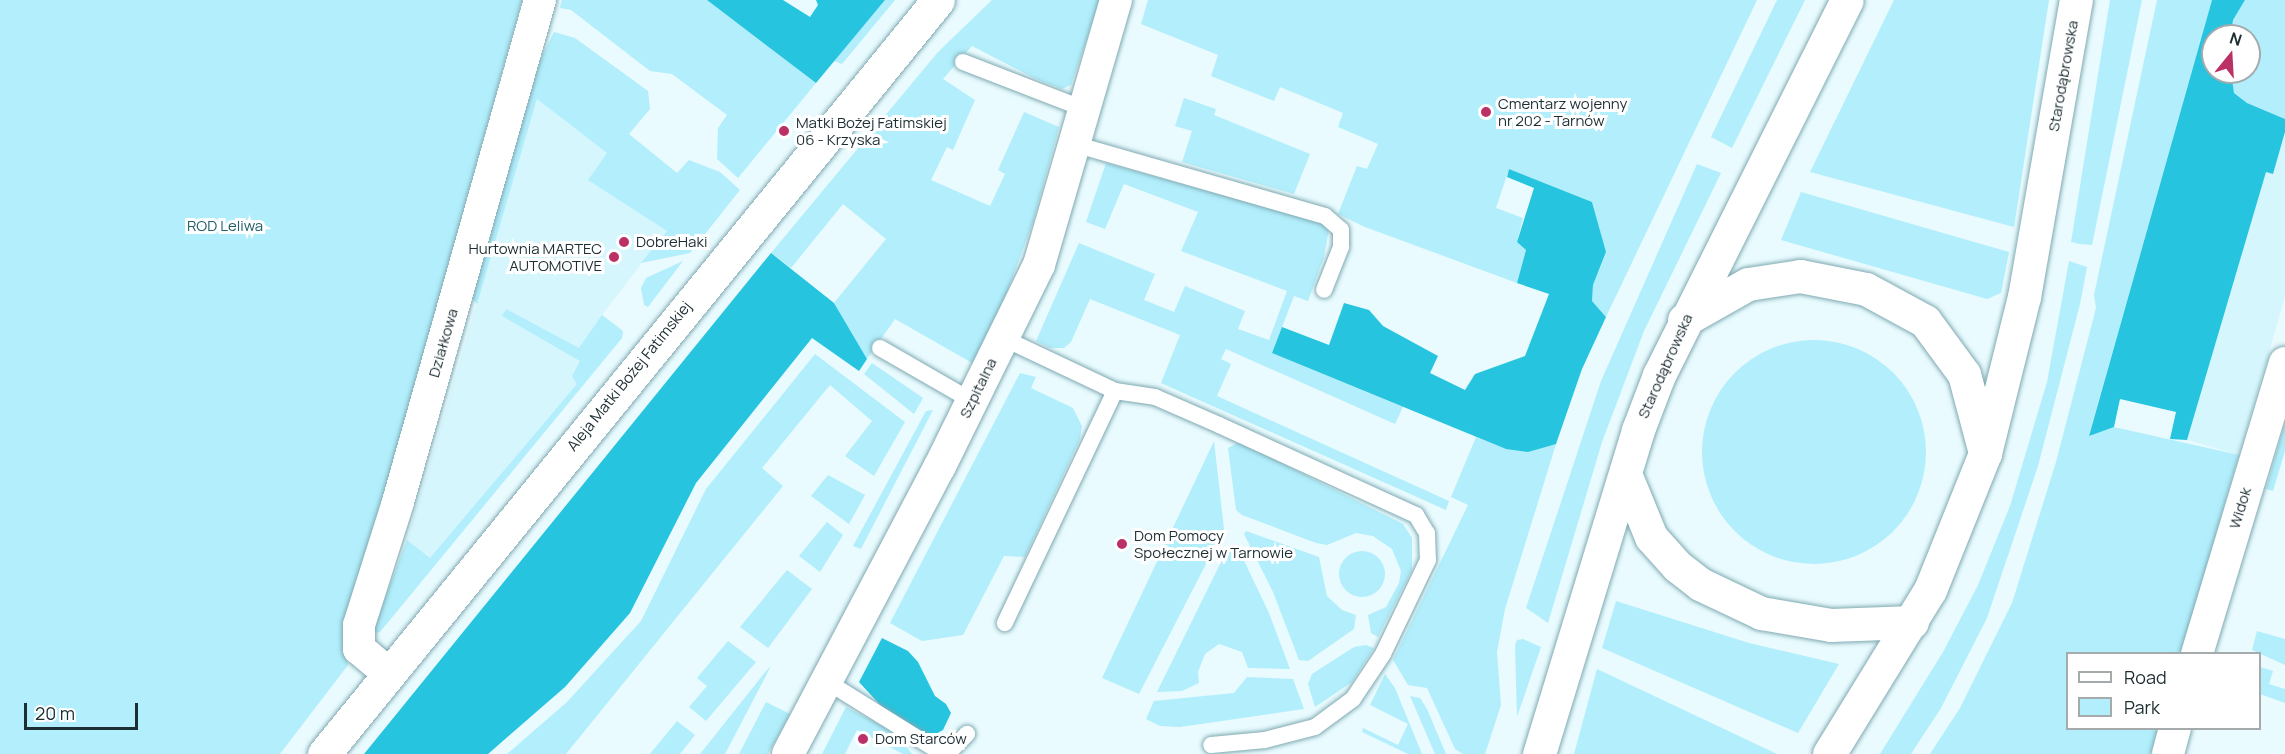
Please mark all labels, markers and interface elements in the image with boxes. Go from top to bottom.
street label: Starodąbrowska [2044,19,2082,133]
north arrow [2201,24,2261,84]
text: N [2227,27,2245,51]
place label: Cmentarz wojenny nr 202 - Tarnów [1498,94,1627,129]
marker: Cmentarz wojenny nr 202 - Tarnów [1479,105,1493,119]
place label: Matki Bożej Fatimskiej 06 - Krzyska [796,113,947,148]
marker: Matki Bożej Fatimskiej 06 - Krzyska [777,124,791,138]
park label: ROD Leliwa [187,217,263,235]
place label: DobreHaki [636,233,707,251]
marker: DobreHaki [617,235,631,249]
place label: Hurtownia MARTEC AUTOMOTIVE [468,239,602,274]
marker: Hurtownia MARTEC AUTOMOTIVE [607,250,621,264]
street label: Aleja Matki Bożej Fatimskiej [563,297,695,455]
street label: Działkowa [425,307,461,379]
street label: Starodąbrowska [1634,311,1696,421]
street label: Szpitalna [956,355,1000,421]
street label: Widok [2225,485,2255,531]
place label: Dom Pomocy Społecznej w Tarnowie [1134,526,1293,561]
marker: Dom Pomocy Społecznej w Tarnowie [1115,537,1129,551]
legend [2066,652,2261,730]
text: Road [2124,665,2167,689]
scale bar [27,691,141,729]
text: Park [2124,695,2160,719]
text: 20 m [35,701,75,725]
place label: Dom Starców [875,730,967,748]
marker: Dom Starców [856,732,870,746]

